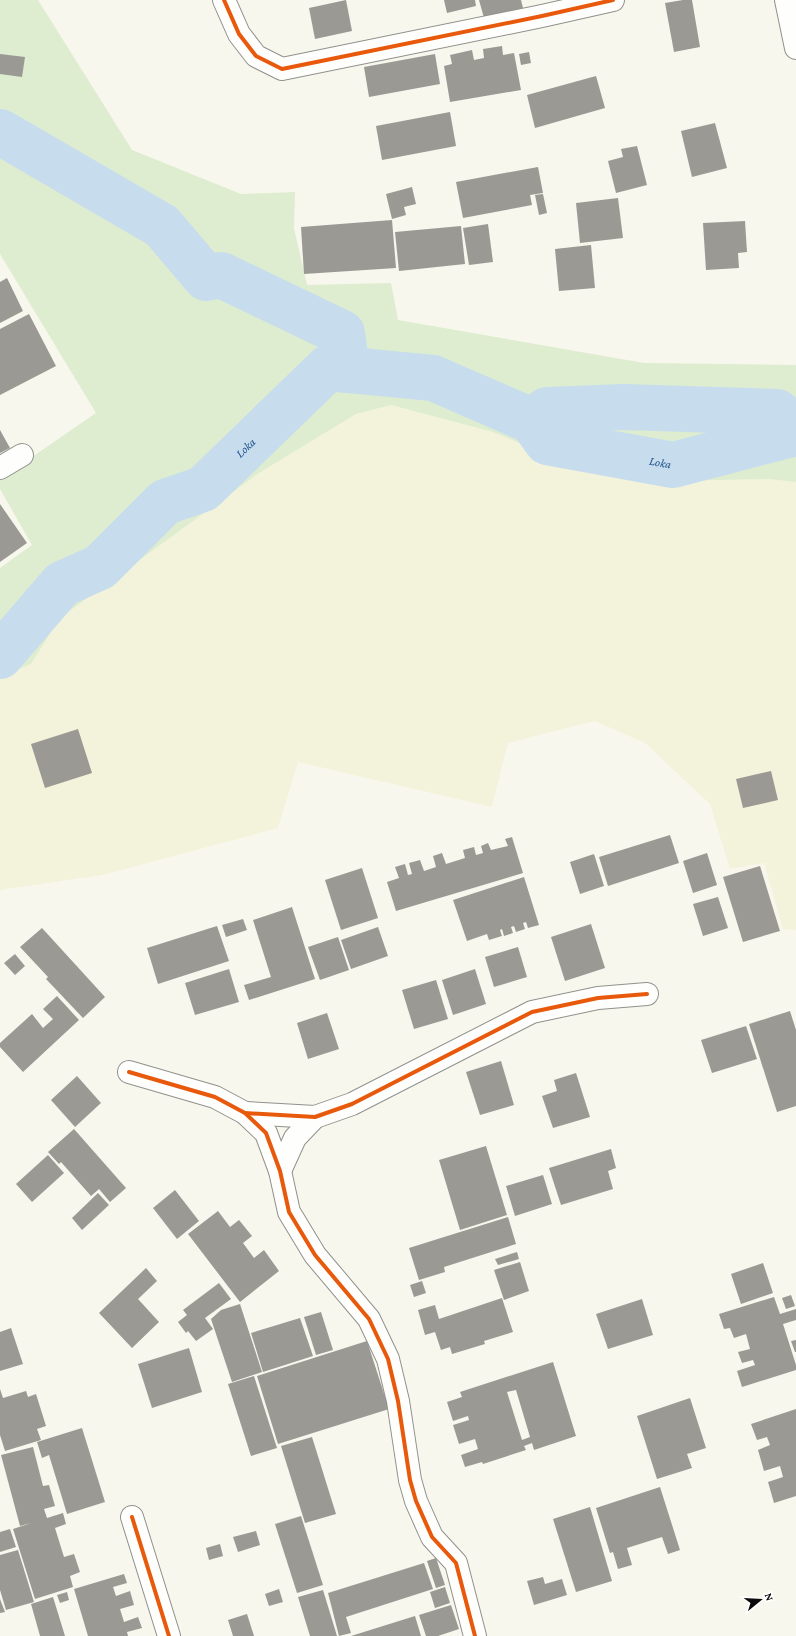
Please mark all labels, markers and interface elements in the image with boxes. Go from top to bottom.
water label: Loka [233,435,259,460]
water label: Loka [648,454,673,472]
north arrow [740,1580,780,1620]
text: N [763,1591,777,1603]

